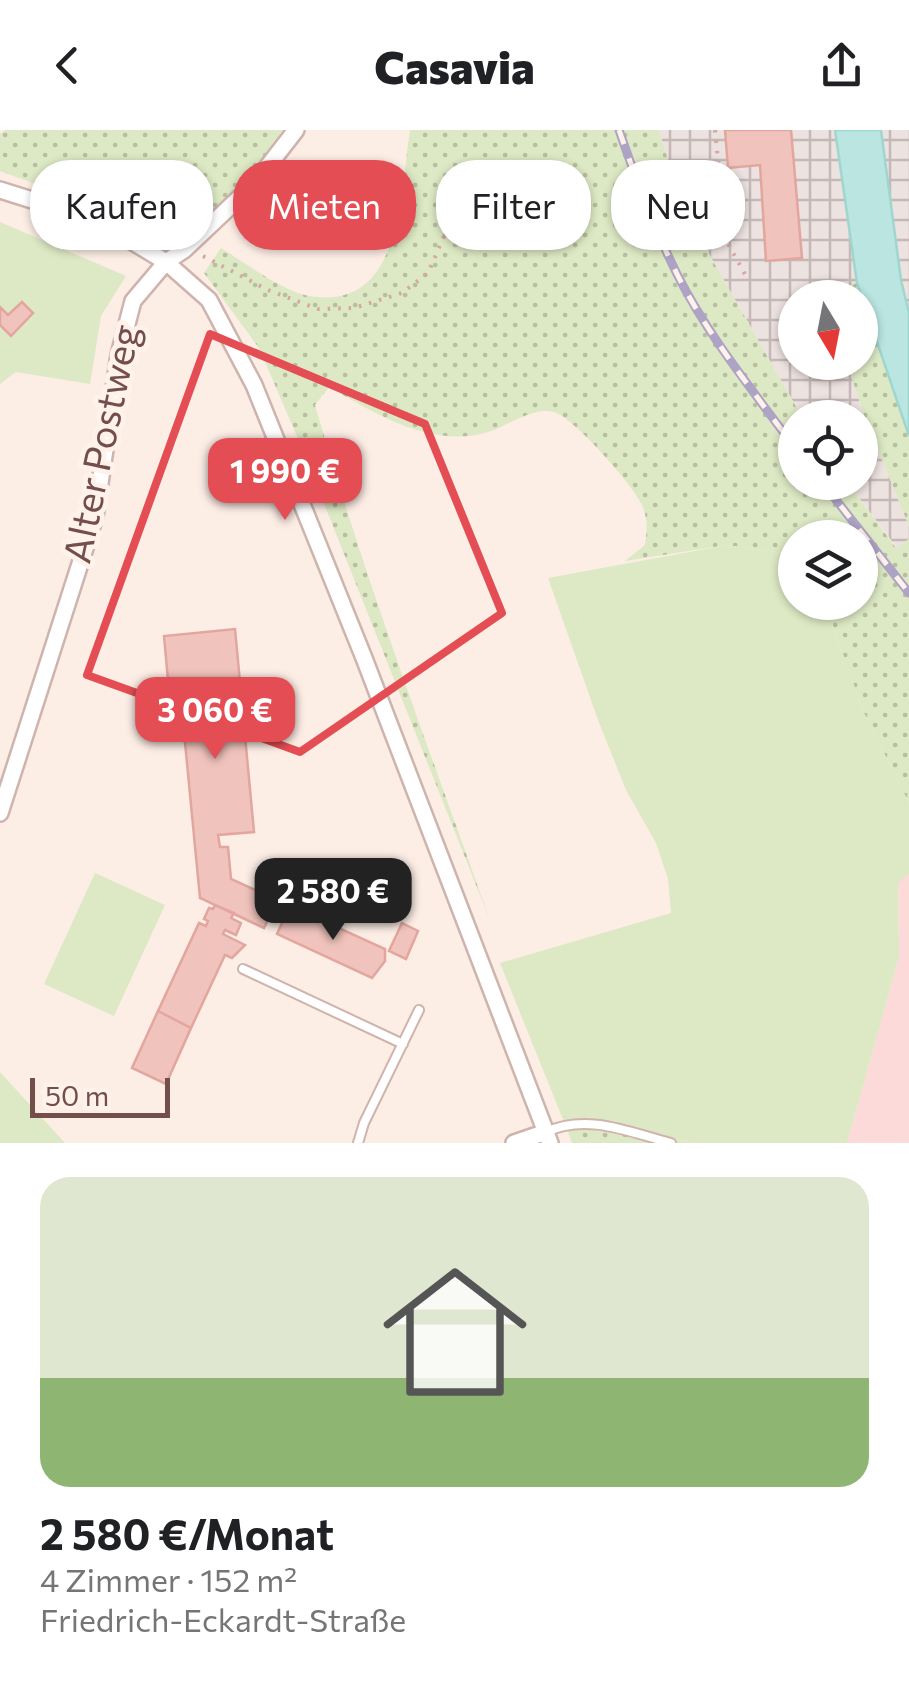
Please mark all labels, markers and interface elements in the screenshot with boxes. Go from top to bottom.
icon: back [40,38,95,93]
text: Casavia [374,38,535,93]
icon: share [814,38,869,93]
chip: Kaufen [30,160,213,250]
chip: Mieten [233,160,416,250]
chip: Filter [436,160,591,250]
chip: Neu [611,160,745,250]
north arrow [778,280,878,380]
map controls [778,280,878,620]
street label: Alter Postweg [51,320,148,567]
button: locate [778,400,878,500]
pin: 1 990 € [193,438,377,523]
text: 1 990 € [230,450,340,490]
button: layers [778,520,878,620]
pin: 3 060 € [123,677,307,762]
text: 3 060 € [157,689,273,729]
pin: 2 580 € [241,858,425,943]
text: 2 580 € [277,870,389,910]
scale bar [30,1073,170,1118]
text: 50 m [45,1078,109,1112]
icon: home [365,1242,545,1422]
text: 2 580 €/Monat [40,1507,334,1559]
text: 4 Zimmer · 152 m² [40,1559,297,1599]
text: Friedrich-Eckardt-Straße [40,1599,406,1639]

